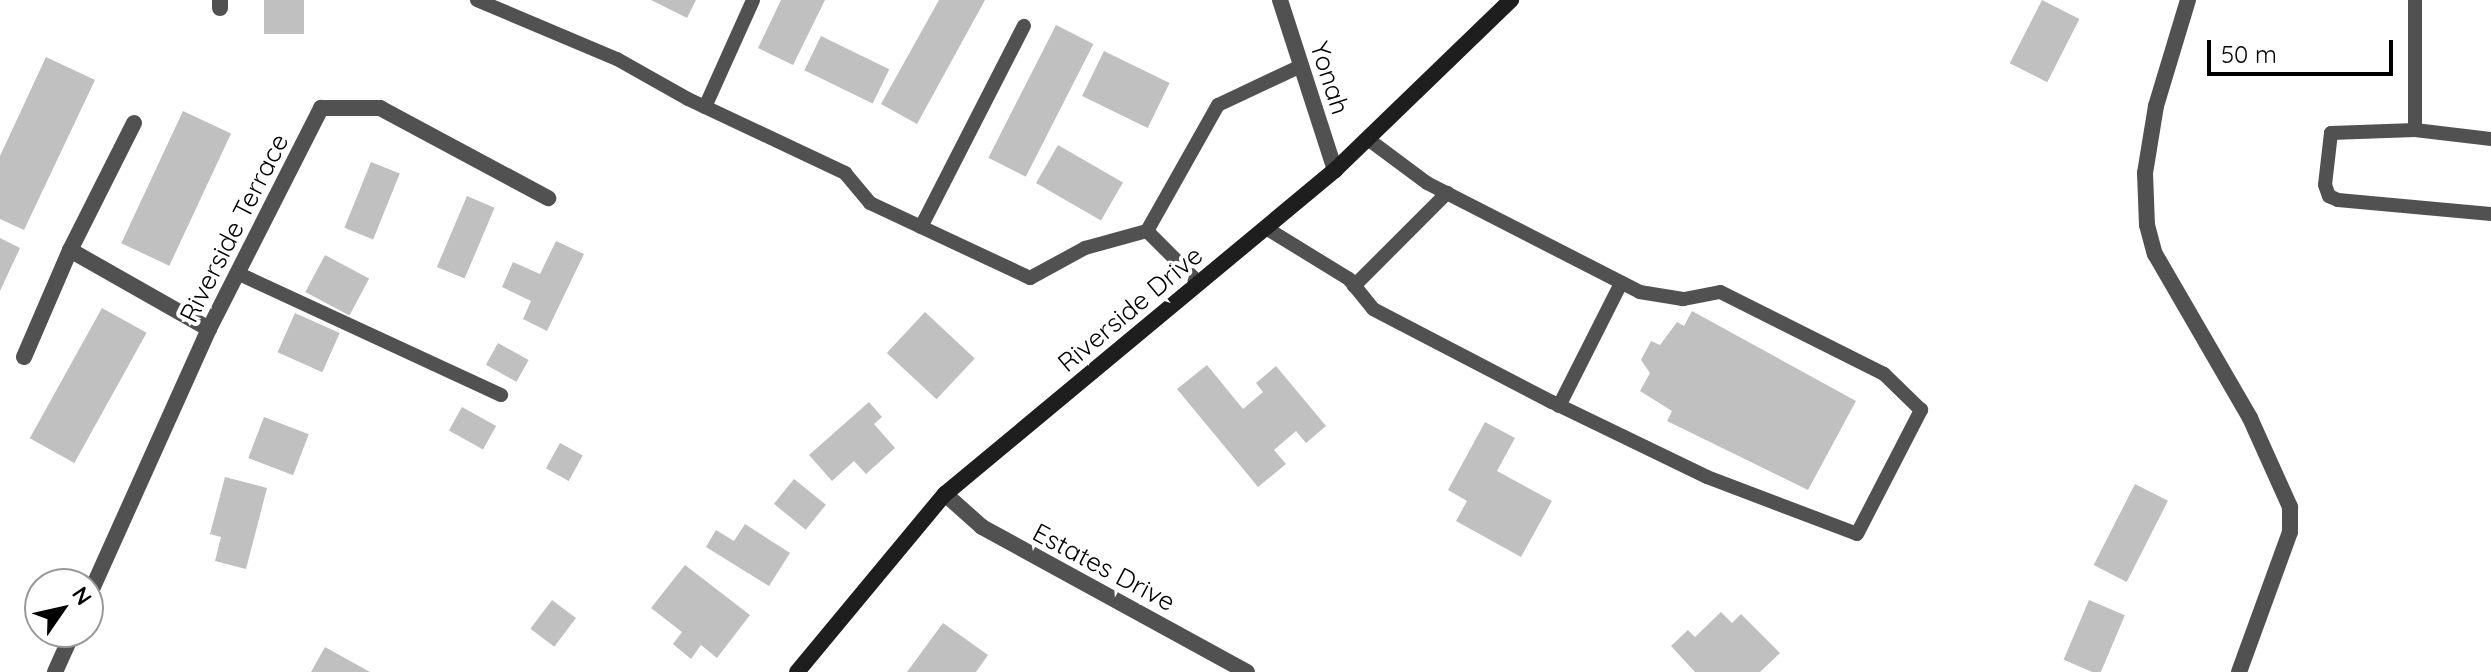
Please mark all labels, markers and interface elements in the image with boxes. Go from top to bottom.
scale bar [2211,24,2397,74]
street label: Yonah [1304,38,1356,118]
text: 50 m [2221,39,2277,69]
street label: Riverside Terrace [173,128,295,328]
street label: Riverside Drive [1051,239,1209,379]
street label: Estates Drive [1027,516,1181,618]
north arrow [24,568,104,648]
text: N [66,581,98,610]

